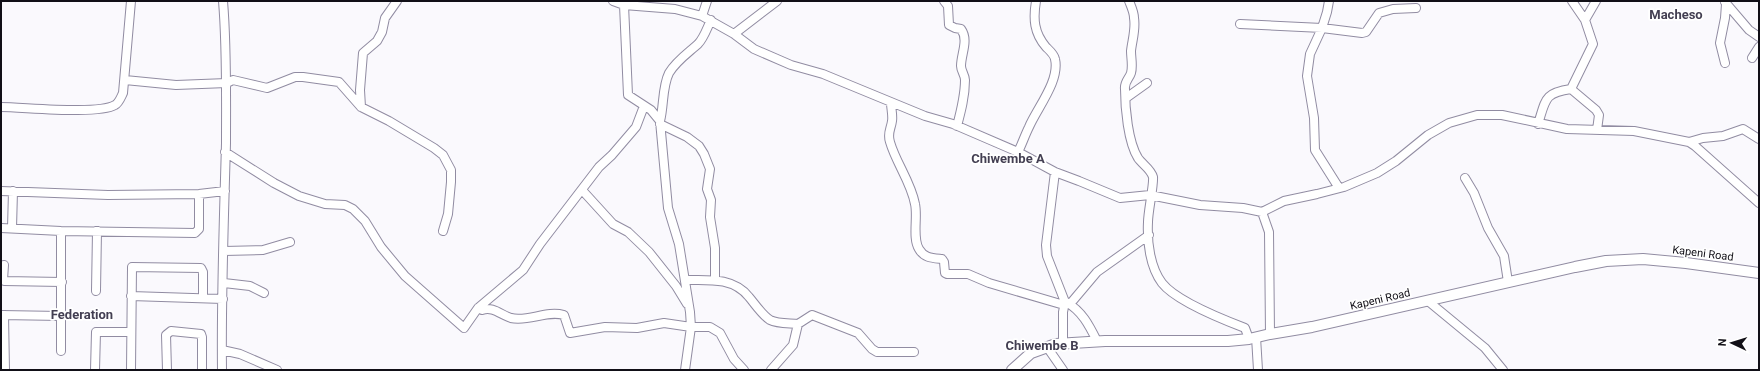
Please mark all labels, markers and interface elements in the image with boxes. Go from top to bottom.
district label: Macheso [1649,7,1703,22]
district label: Chiwembe A [971,151,1045,166]
street label: Kapeni Road [1672,243,1734,264]
street label: Kapeni Road [1349,286,1412,313]
district label: Federation [51,307,113,322]
north arrow [1712,323,1752,363]
district label: Chiwembe B [1006,338,1078,353]
text: N [1716,338,1729,347]

